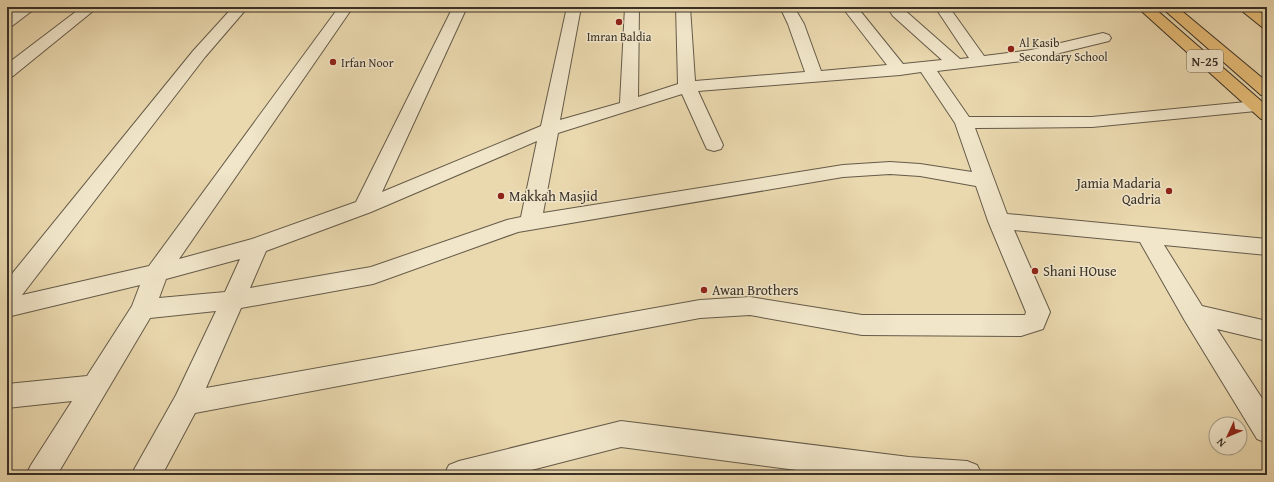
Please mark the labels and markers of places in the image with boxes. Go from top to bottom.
marker: Imran Baldia [614,17,624,27]
place label: Imran Baldia [587,28,652,45]
place label: Al Kasib Secondary School [1019,34,1108,65]
marker: Al Kasib Secondary School [1006,44,1016,54]
place label: Irfan Noor [341,54,394,71]
marker: Irfan Noor [328,57,338,67]
place label: Jamia Madaria Qadria [1074,173,1161,209]
place label: Makkah Masjid [509,186,598,206]
marker: Jamia Madaria Qadria [1164,186,1174,196]
marker: Makkah Masjid [496,191,506,201]
place label: Shani HOuse [1043,261,1117,281]
marker: Shani HOuse [1030,266,1040,276]
place label: Awan Brothers [712,280,799,300]
marker: Awan Brothers [699,285,709,295]

